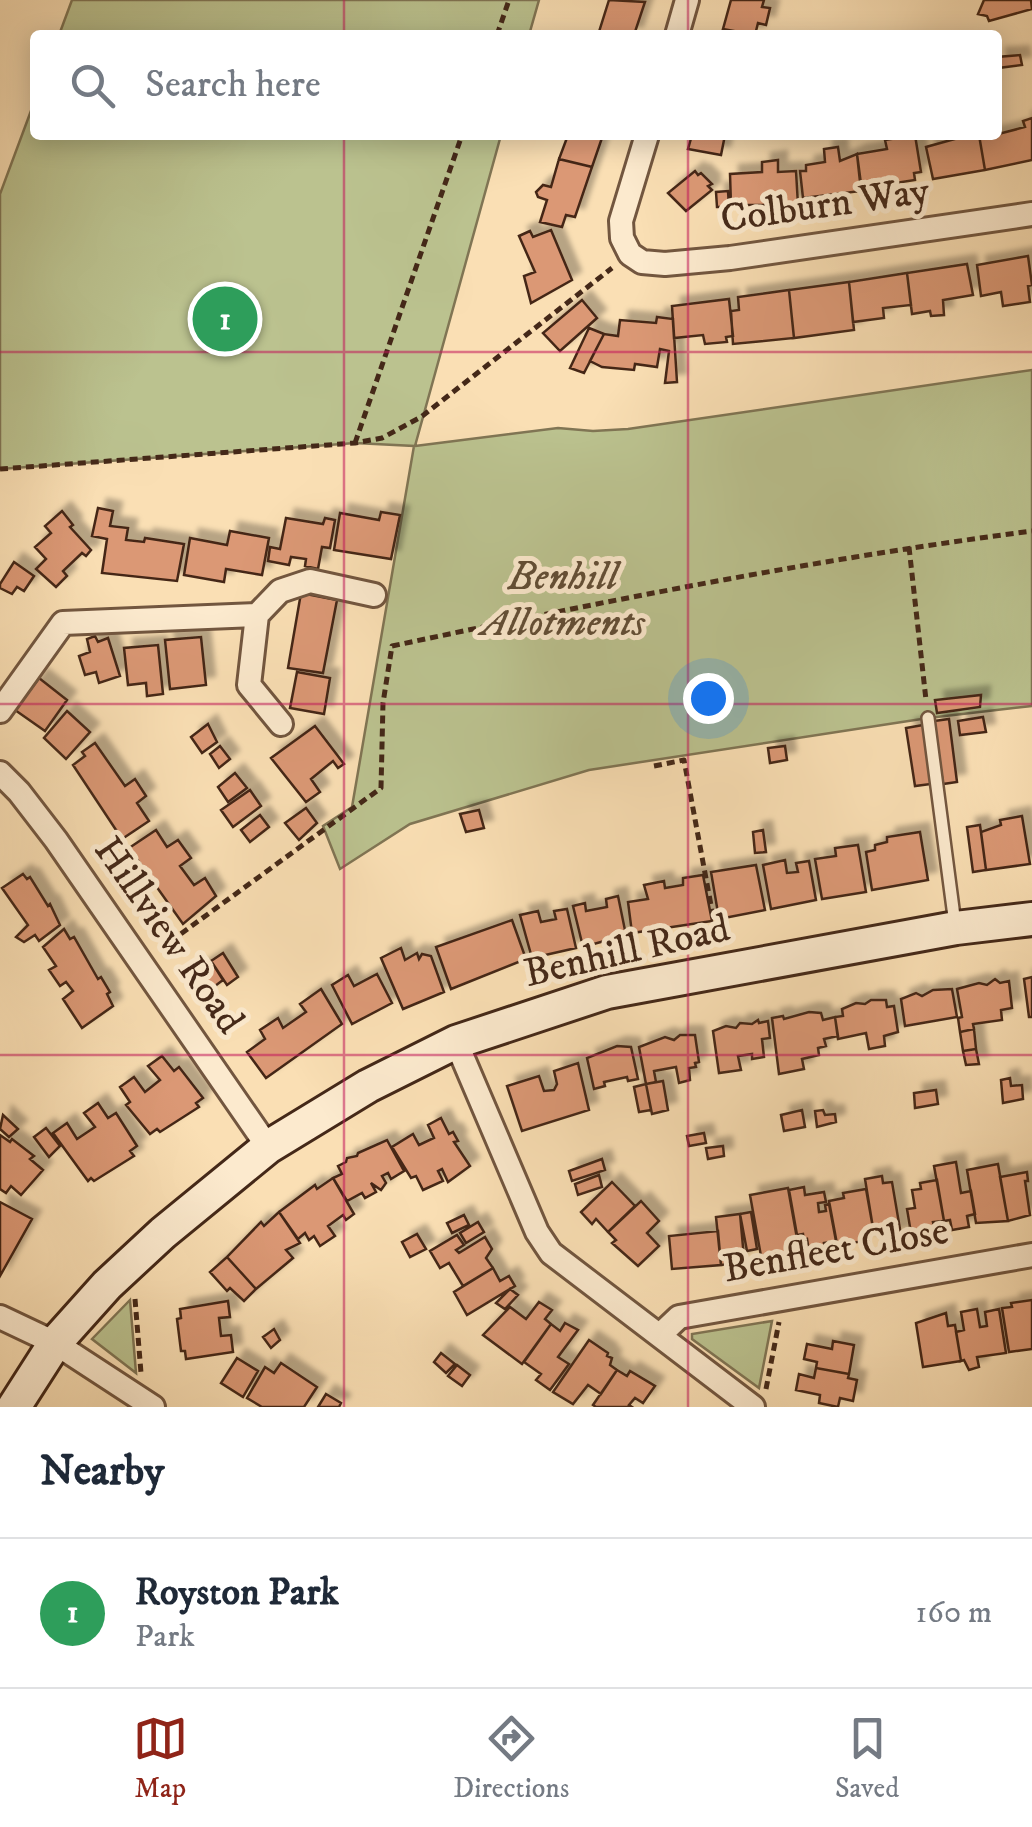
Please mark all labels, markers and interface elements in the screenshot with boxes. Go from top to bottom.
search box [30,30,1002,140]
icon: search [65,58,120,113]
text: Search here [145,61,321,109]
street label: Colburn Way [717,166,934,245]
pin: 1 [192,282,258,356]
park label: Benhill Allotments [477,553,646,649]
your location [683,673,734,724]
street label: Hillview Road [82,828,254,1044]
street label: Benhill Road [519,904,735,1000]
street label: Benfleet Close [720,1207,952,1295]
text: Nearby [40,1446,164,1498]
text: Royston Park [135,1569,339,1617]
text: 1 [67,1593,78,1633]
text: 160 m [916,1593,992,1633]
text: Park [135,1617,195,1657]
tab: Map [133,1711,188,1806]
tab: Directions [453,1711,569,1806]
tab: Saved [835,1711,899,1806]

